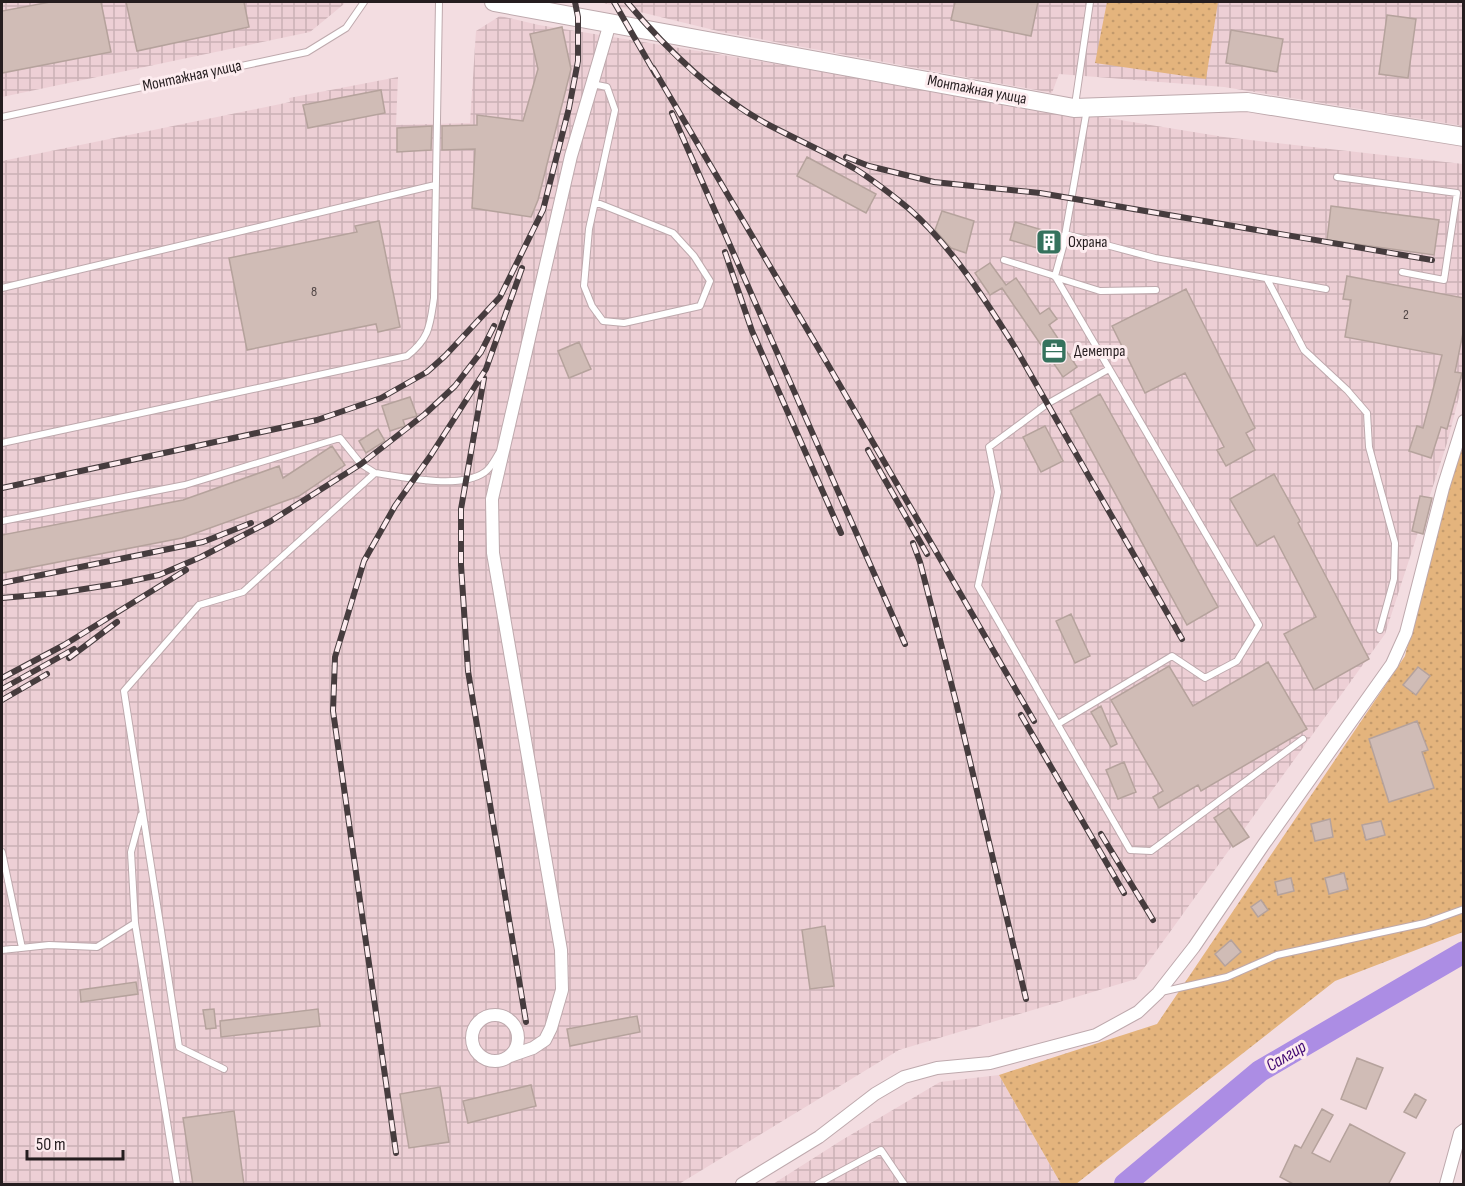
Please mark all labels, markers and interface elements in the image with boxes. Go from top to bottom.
street label: Монтажная улица [141,56,243,96]
street label: Монтажная улица [926,71,1028,109]
building icon: Охрана [1034,227,1064,257]
place label: Охрана [1068,233,1108,252]
house number: 8 [311,283,317,300]
house number: 2 [1403,306,1409,323]
office icon: Деметра [1039,336,1069,366]
place label: Деметра [1074,342,1125,361]
water label: Салгир [1262,1036,1310,1076]
scale bar [27,1123,123,1161]
text: 50 m [36,1134,66,1155]

